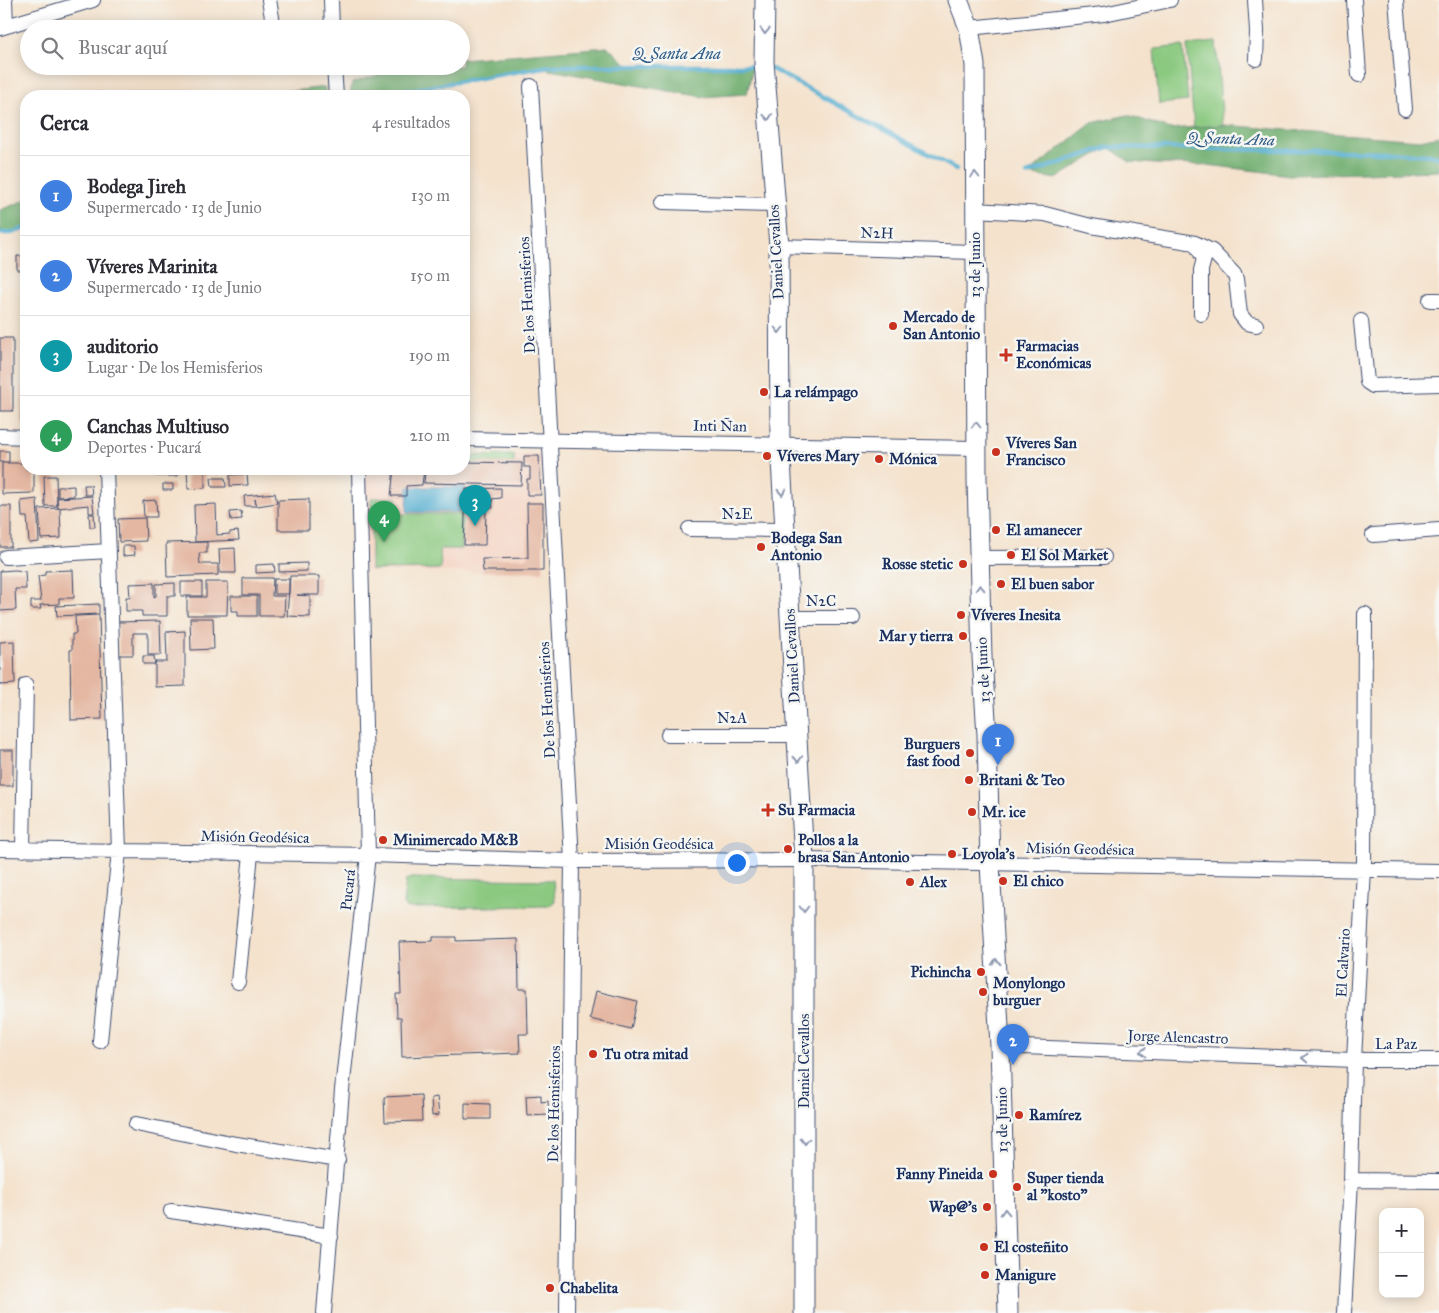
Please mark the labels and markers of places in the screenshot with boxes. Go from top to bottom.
place label: Mercado de San Antonio [903,308,981,343]
marker: Mercado de San Antonio [887,320,899,332]
place label: Farmacias Económicas [1016,337,1092,372]
marker: Farmacias Económicas [1000,349,1012,361]
place label: La relámpago [774,383,858,402]
marker: La relámpago [758,386,770,398]
place label: Víveres San Francisco [1005,434,1078,469]
marker: Víveres San Francisco [990,446,1002,458]
place label: Víveres Mary [776,447,860,466]
marker: Víveres Mary [761,450,773,462]
place label: Mónica [889,450,937,468]
marker: Mónica [873,453,885,465]
pin: 3 [459,485,491,526]
pin: 4 [368,501,400,542]
place label: El amanecer [1006,521,1082,539]
marker: El amanecer [990,524,1002,536]
place label: Bodega San Antonio [770,529,843,564]
marker: Bodega San Antonio [755,541,767,553]
place label: El Sol Market [1021,546,1109,564]
marker: El Sol Market [1005,549,1017,561]
place label: Rosse stetic [882,555,954,573]
marker: Rosse stetic [957,558,969,570]
place label: El buen sabor [1011,575,1095,593]
marker: El buen sabor [995,578,1007,590]
place label: Víveres Inesita [970,606,1061,624]
marker: Víveres Inesita [955,609,967,621]
place label: Mar y tierra [879,627,954,646]
marker: Mar y tierra [957,630,969,642]
pin: 1 [982,724,1014,765]
place label: Burguers fast food [904,735,961,770]
marker: Burguers fast food [964,747,976,759]
place label: Britani & Teo [979,771,1065,789]
marker: Britani & Teo [963,774,975,786]
place label: Su Farmacia [778,801,856,819]
place label: Mr. ice [982,803,1026,821]
marker: Su Farmacia [762,804,774,816]
marker: Mr. ice [966,806,978,818]
place label: Minimercado M&B [393,831,518,849]
place label: Pollos a la brasa San Antonio [797,831,910,866]
marker: Minimercado M&B [377,834,389,846]
marker: Pollos a la brasa San Antonio [782,843,794,855]
place label: Loyola's [962,845,1015,864]
marker: Loyola's [946,848,958,860]
place label: El chico [1013,872,1064,890]
place label: Alex [919,873,947,891]
marker: El chico [997,875,1009,887]
marker: Alex [904,876,916,888]
place label: Pichincha [910,963,972,981]
marker: Pichincha [975,966,987,978]
place label: Monylongo burguer [992,974,1066,1010]
marker: Monylongo burguer [977,986,989,998]
pin: 2 [997,1024,1029,1065]
place label: Tu otra mitad [602,1045,689,1063]
marker: Tu otra mitad [587,1048,599,1060]
place label: Ramírez [1029,1106,1081,1124]
marker: Ramírez [1013,1109,1025,1121]
place label: Fanny Pineida [896,1165,984,1184]
marker: Fanny Pineida [987,1168,999,1180]
place label: Super tienda al "kosto" [1027,1169,1104,1204]
marker: Super tienda al "kosto" [1011,1181,1023,1193]
place label: Wap@'s [929,1198,978,1217]
marker: Wap@'s [981,1201,993,1213]
place label: El costeñito [994,1238,1069,1256]
marker: El costeñito [978,1241,990,1253]
place label: Manigure [995,1266,1057,1285]
marker: Manigure [979,1269,991,1281]
place label: Chabelita [560,1279,619,1297]
marker: Chabelita [544,1282,556,1294]

